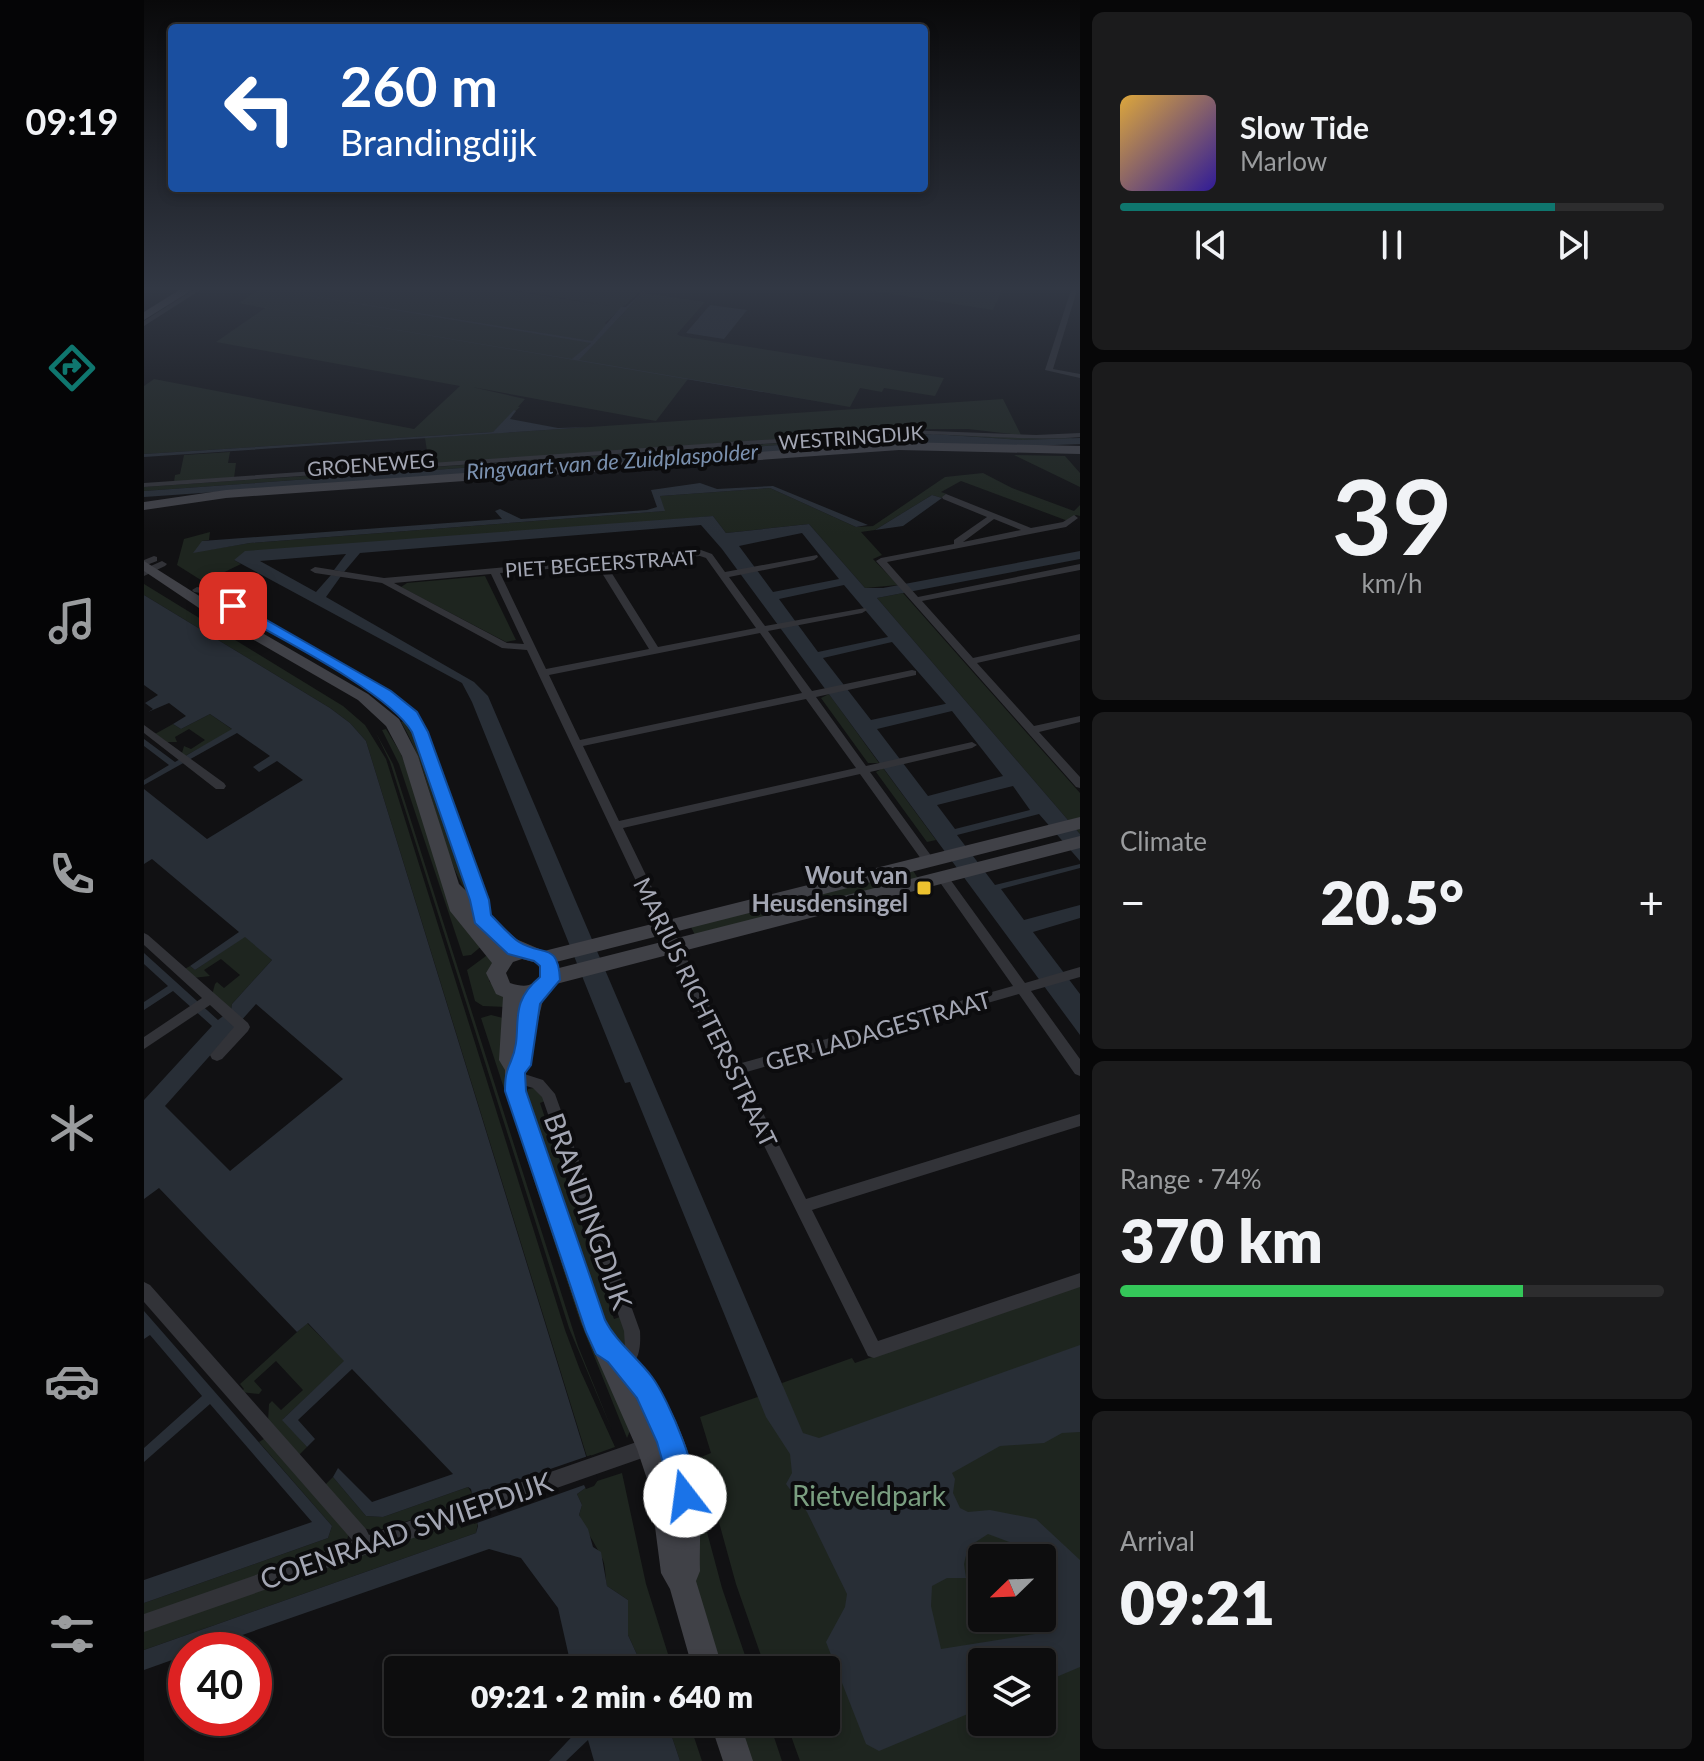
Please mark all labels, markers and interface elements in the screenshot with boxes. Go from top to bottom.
text: 260 m [340,52,498,119]
icon: left [208,56,312,160]
text: 09:19 [26,99,118,143]
text: Slow Tide [1240,109,1369,145]
text: Brandingdijk [340,120,537,164]
text: Marlow [1240,145,1327,177]
icon: previous [1189,223,1233,267]
icon: pause [1370,223,1414,267]
icon: next [1551,223,1595,267]
icon: directions [44,340,100,396]
street label: WESTRINGDIJK [778,420,925,454]
water label: Ringvaart van de Zuidplaspolder [465,437,759,485]
street label: GROENEWEG [306,448,436,480]
text: 39 [1332,452,1452,577]
street label: PIET BEGEERSTRAAT [504,544,698,582]
text: km/h [1362,567,1422,599]
pin [199,572,267,640]
icon: arrive [211,584,255,628]
icon: music [44,593,100,649]
text: Climate [1120,825,1207,857]
icon: phone [44,846,100,902]
place label: Wout van Heusdensingel [752,860,908,917]
text: 20.5° [1320,866,1464,938]
street label: MARIUS RICHTERSSTRAAT [628,872,784,1152]
text: − [1120,876,1146,928]
text: + [1638,876,1664,928]
marker: Wout van Heusdensingel [915,879,933,897]
street label: GER LADAGESTRAAT [762,984,994,1076]
icon: climate [44,1100,100,1156]
street label: BRANDINGDIJK [538,1108,640,1314]
text: Range · 74% [1120,1163,1262,1195]
text: 370 km [1120,1204,1323,1276]
icon: car [44,1353,100,1409]
position arrow [643,1454,727,1538]
street label: COENRAAD SWIEPDIJK [255,1464,557,1596]
park label: Rietveldpark [792,1478,947,1512]
text: Arrival [1120,1525,1195,1557]
north arrow [968,1544,1056,1632]
map controls [968,1544,1056,1736]
text: 09:21 [1120,1566,1275,1638]
icon: filters [44,1606,100,1662]
speed limit sign: 40 [168,1632,272,1736]
button: layers [968,1648,1056,1736]
text: 09:21 · 2 min · 640 m [471,1678,753,1714]

